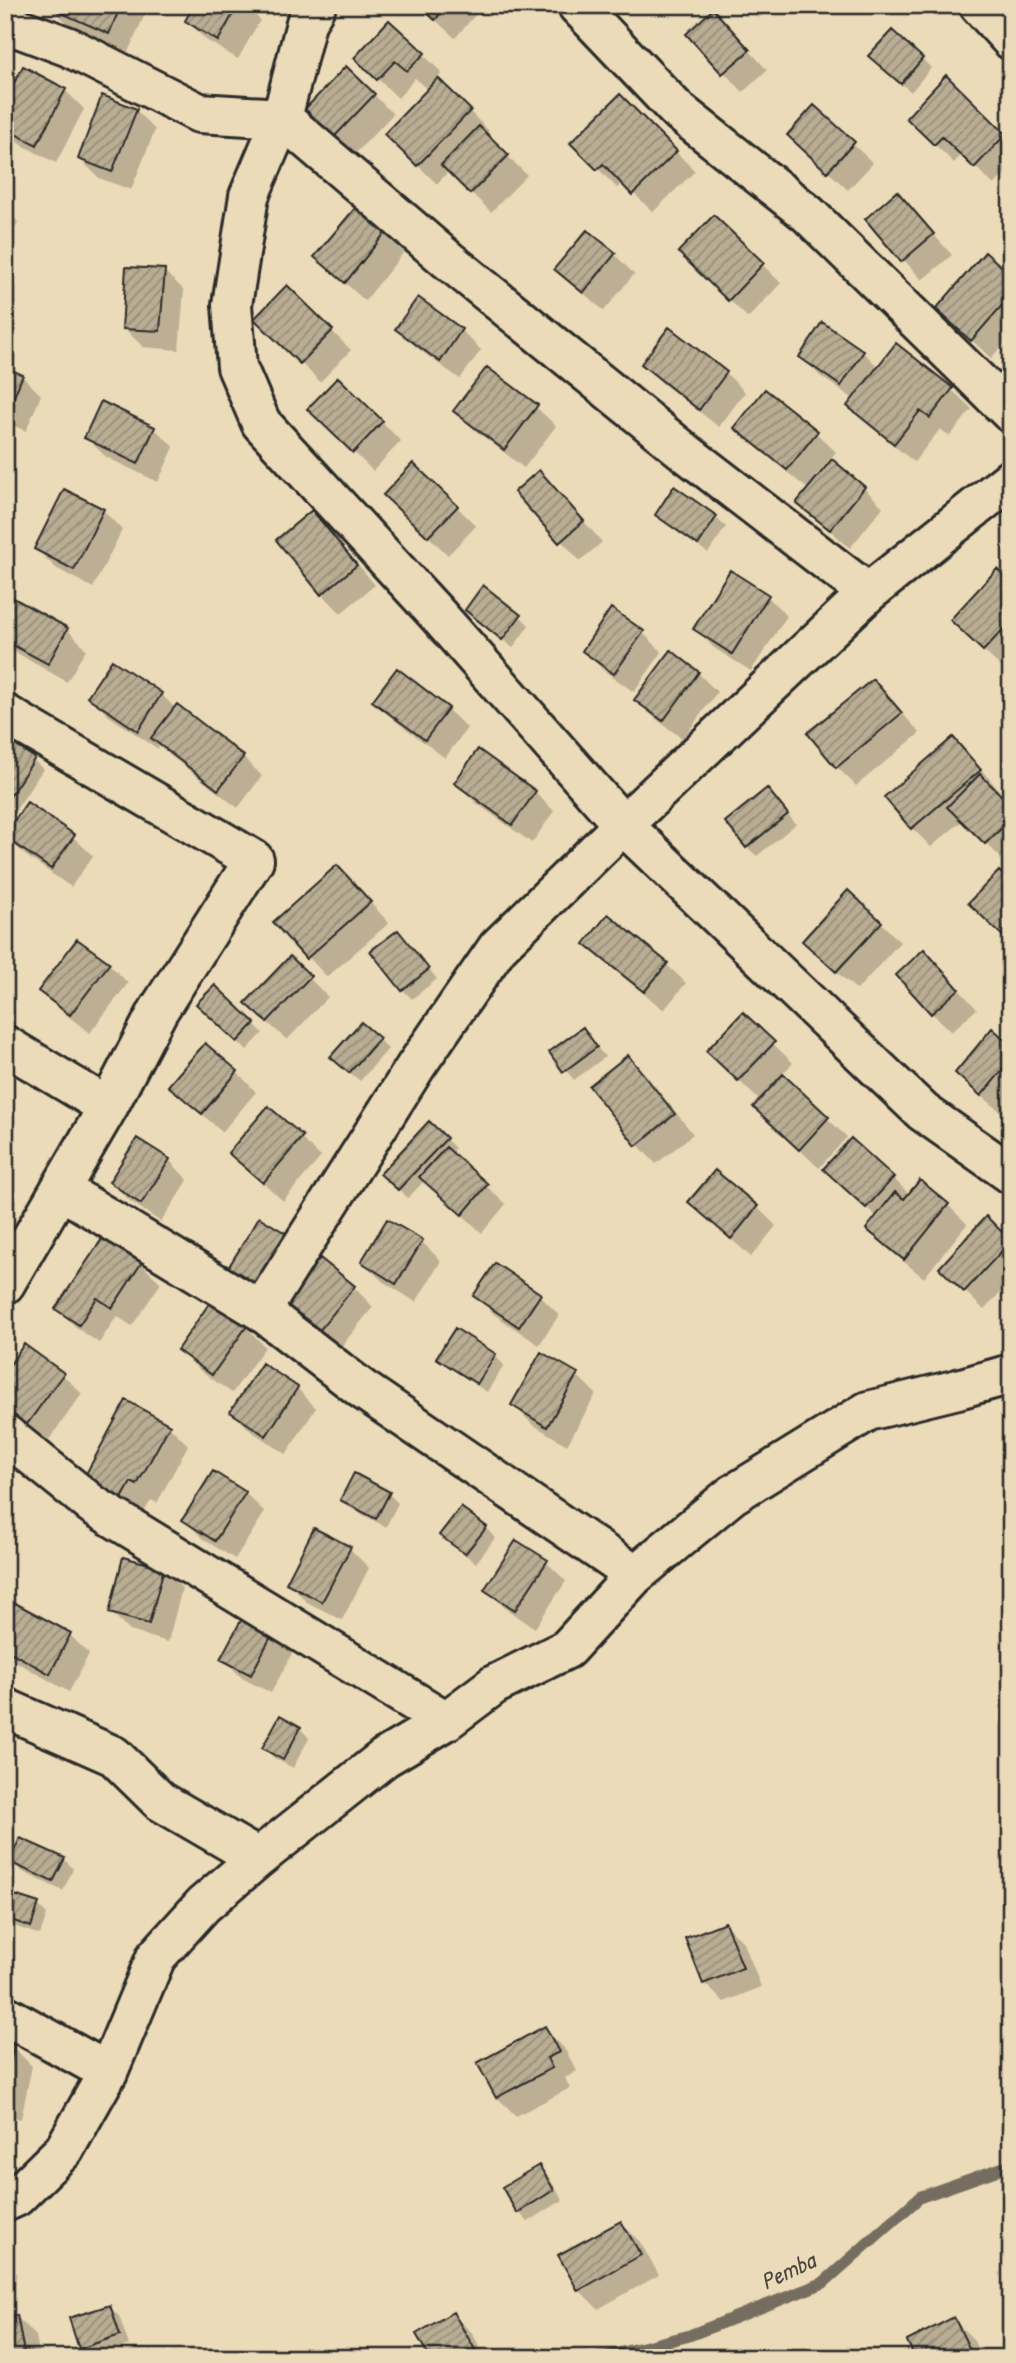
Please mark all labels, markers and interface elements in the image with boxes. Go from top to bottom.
water label: Pemba [755,2243,822,2297]

